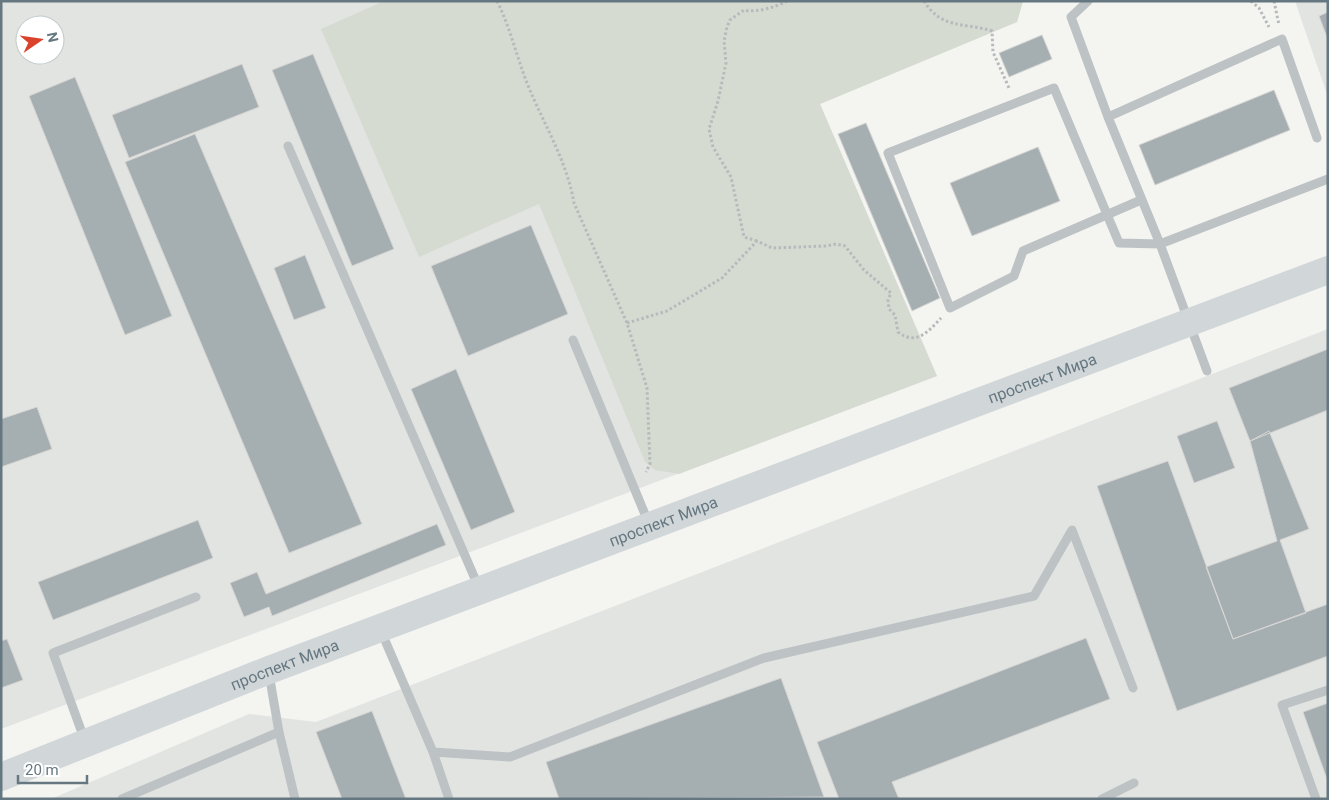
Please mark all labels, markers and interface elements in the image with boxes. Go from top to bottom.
north arrow [15,15,65,65]
text: N [44,30,62,44]
street label: проспект Мира [985,349,1099,408]
street label: проспект Мира [606,492,720,551]
street label: проспект Мира [228,636,342,694]
scale bar [18,752,86,784]
text: 20 m [25,761,59,779]

